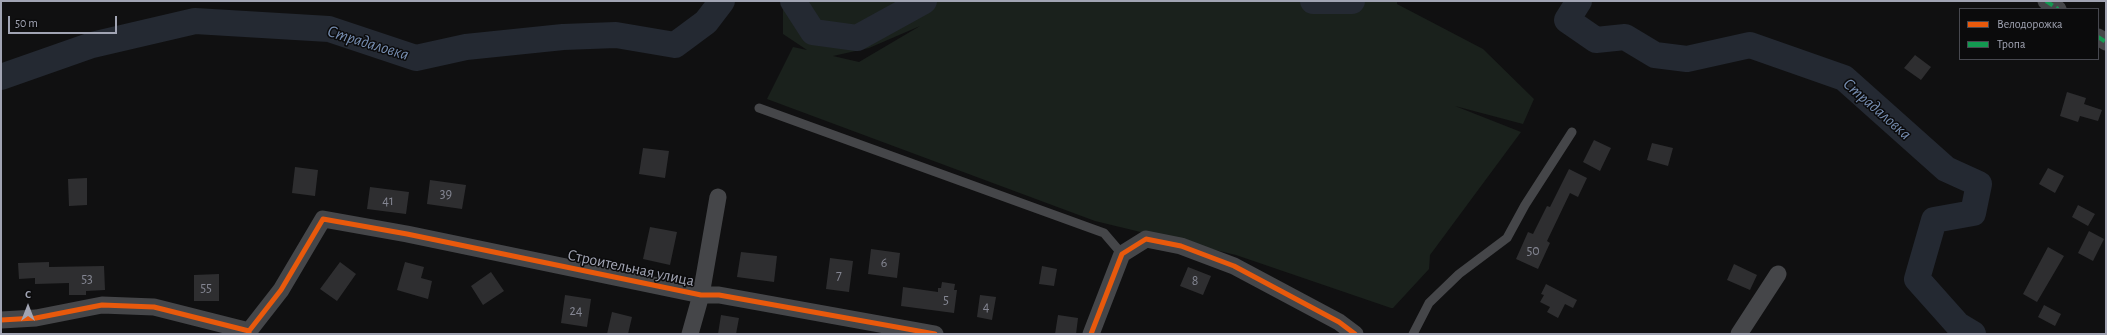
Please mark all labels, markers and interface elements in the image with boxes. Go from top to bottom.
scale bar [10,8,119,34]
legend [1959,8,2099,60]
text: 50 m [15,17,38,29]
text: Велодорожка [1997,18,2063,30]
water label: Страдаловка [325,21,411,65]
text: Тропа [1997,38,2025,50]
water label: Страдаловка [1839,74,1915,144]
house number: 39 [440,186,452,202]
house number: 41 [382,193,394,209]
house number: 50 [1526,243,1540,259]
street label: Строительная улица [566,245,696,291]
house number: 6 [881,255,887,271]
house number: 7 [836,267,842,283]
house number: 53 [81,271,93,287]
house number: 8 [1192,273,1198,289]
house number: 55 [200,280,212,296]
north arrow [8,287,48,327]
text: С [25,289,31,300]
house number: 5 [943,292,949,308]
house number: 4 [983,299,989,315]
house number: 24 [569,303,583,319]

